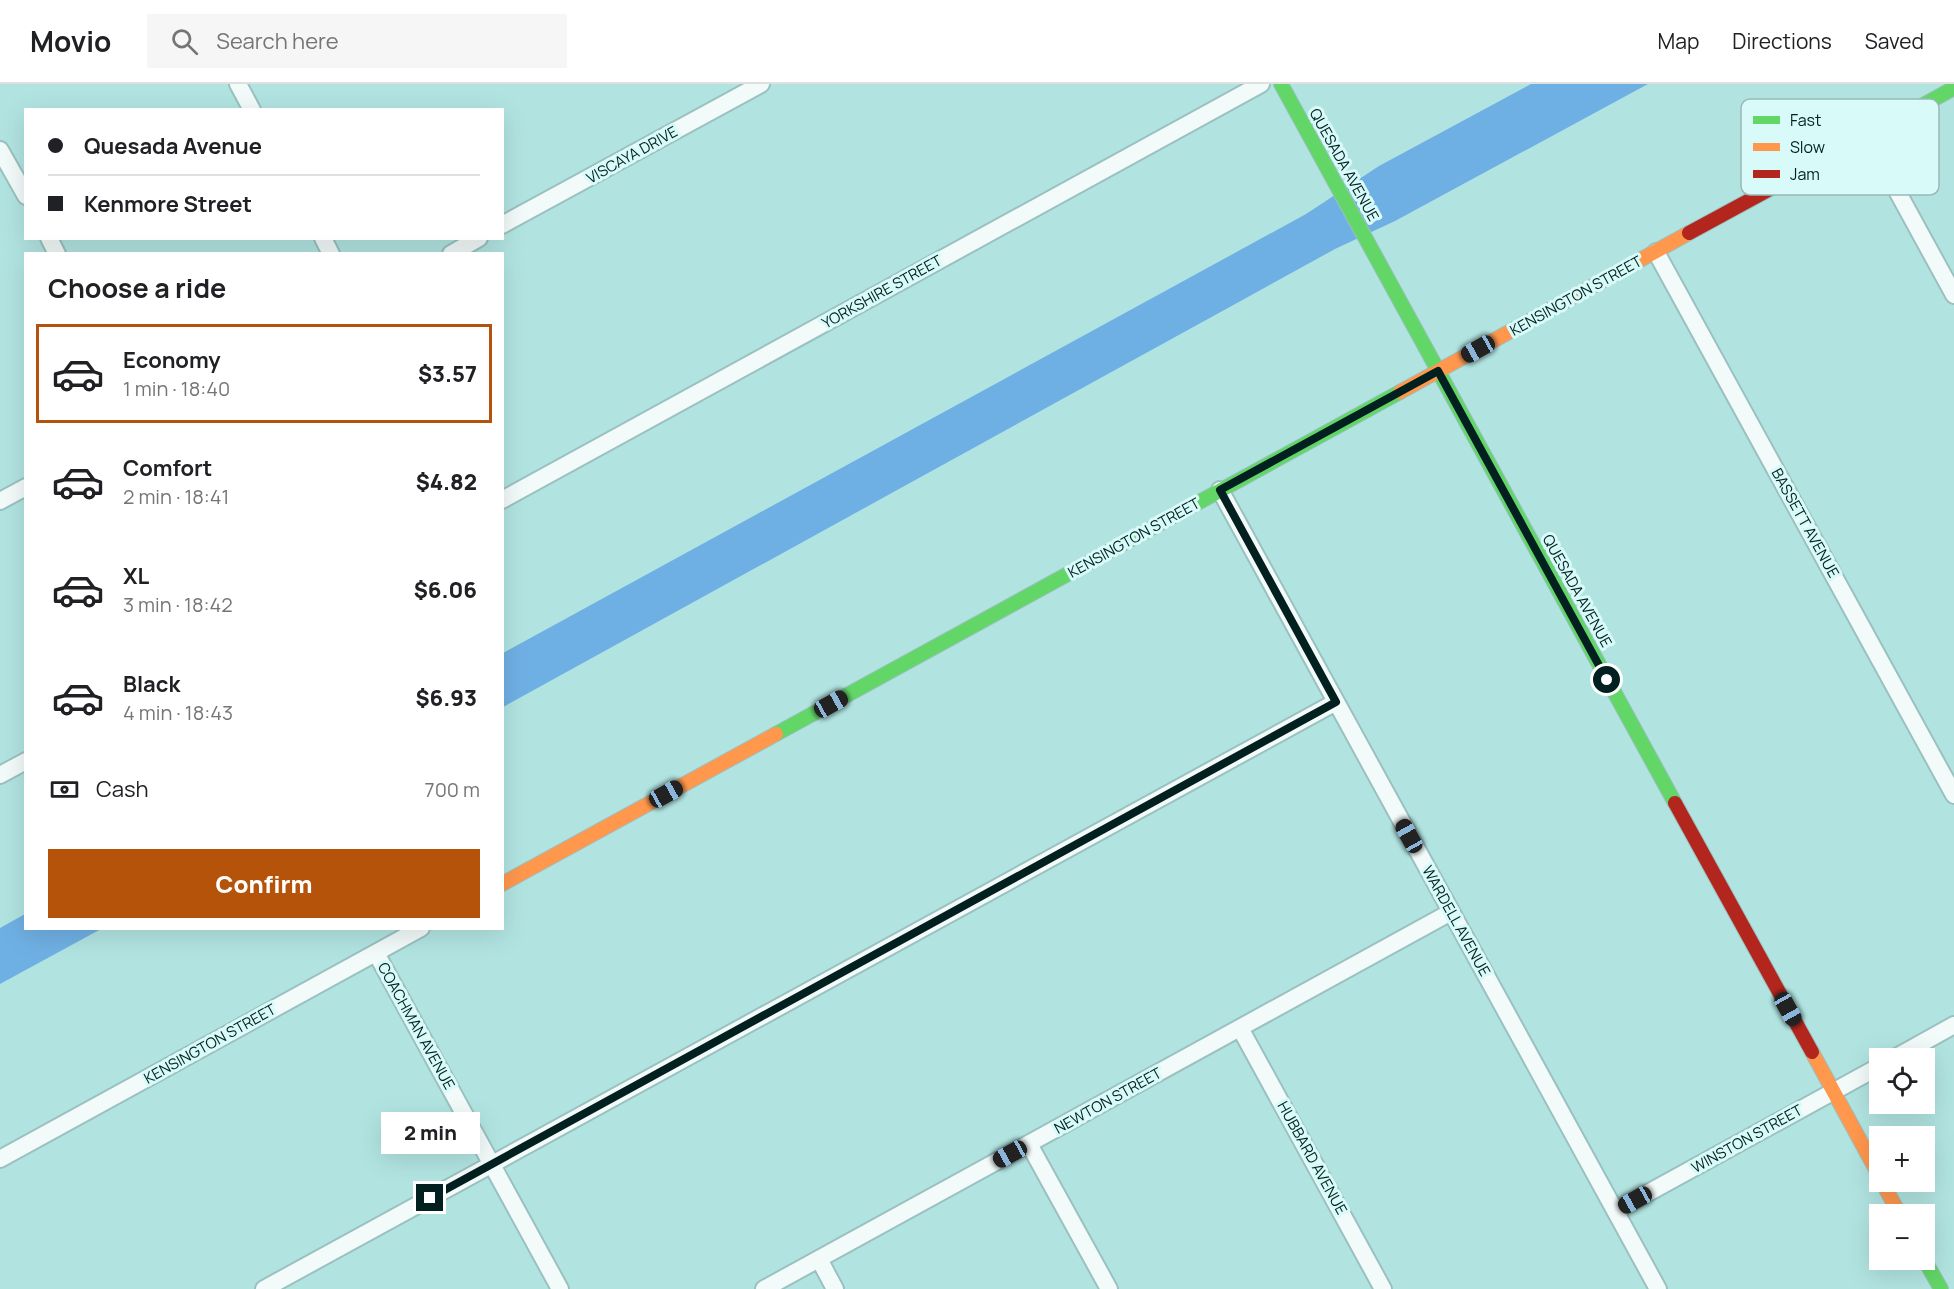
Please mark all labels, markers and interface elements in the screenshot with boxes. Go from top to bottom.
search box [147,14,567,68]
text: Movio [30,22,111,60]
icon: search [168,25,201,58]
text: Search here [216,26,339,56]
text: Map [1658,27,1699,55]
text: Directions [1732,27,1832,55]
text: Saved [1865,27,1924,55]
legend [1741,99,1939,195]
street label: QUESADA AVENUE [1305,105,1384,225]
text: Fast [1790,109,1821,131]
street label: VISCAYA DRIVE [582,121,681,188]
text: Quesada Avenue [84,131,262,161]
text: Slow [1790,136,1825,158]
text: Jam [1790,163,1820,185]
text: Kenmore Street [84,189,252,219]
street label: YORKSHIRE STREET [818,250,946,333]
street label: KENSINGTON STREET [1506,251,1646,341]
text: Choose a ride [48,269,226,306]
car [1458,332,1498,366]
text: Economy [123,345,221,375]
icon: car [51,347,105,401]
text: $3.57 [418,359,477,389]
text: 1 min · 18:40 [123,375,230,402]
text: Comfort [123,453,212,483]
icon: car [51,455,105,509]
street label: BASSETT AVENUE [1767,464,1844,581]
text: $4.82 [416,467,477,497]
text: 2 min · 18:41 [123,483,229,510]
street label: KENSINGTON STREET [1064,493,1204,583]
street label: QUESADA AVENUE [1538,531,1617,651]
text: XL [123,561,149,591]
icon: car [51,563,105,617]
text: $6.06 [414,575,477,605]
text: 3 min · 18:42 [123,591,233,618]
route start [1593,666,1620,693]
text: Black [123,669,180,699]
icon: car [51,671,105,725]
text: $6.93 [415,683,477,713]
car [811,687,851,721]
text: 4 min · 18:43 [123,699,233,726]
icon: cash [48,773,81,806]
text: Cash [96,774,149,804]
text: 700 m [425,776,480,803]
car [646,777,686,811]
car [1392,816,1426,856]
button: Confirm [48,849,480,918]
street label: WARDELL AVENUE [1417,862,1496,980]
street label: COACHMAN AVENUE [373,958,460,1093]
car [1771,989,1805,1029]
street label: KENSINGTON STREET [140,999,280,1089]
map controls [1869,1048,1935,1270]
button: locate [1869,1048,1935,1114]
street label: NEWTON STREET [1050,1062,1165,1139]
street label: HUBBARD AVENUE [1273,1097,1352,1218]
street label: WINSTON STREET [1688,1099,1806,1178]
callout: 2 min [380,1111,480,1153]
text: 2 min [404,1119,457,1146]
button: + [1869,1126,1935,1192]
car [990,1137,1030,1171]
car [1615,1183,1655,1217]
route end [416,1184,443,1211]
button: − [1869,1204,1935,1270]

